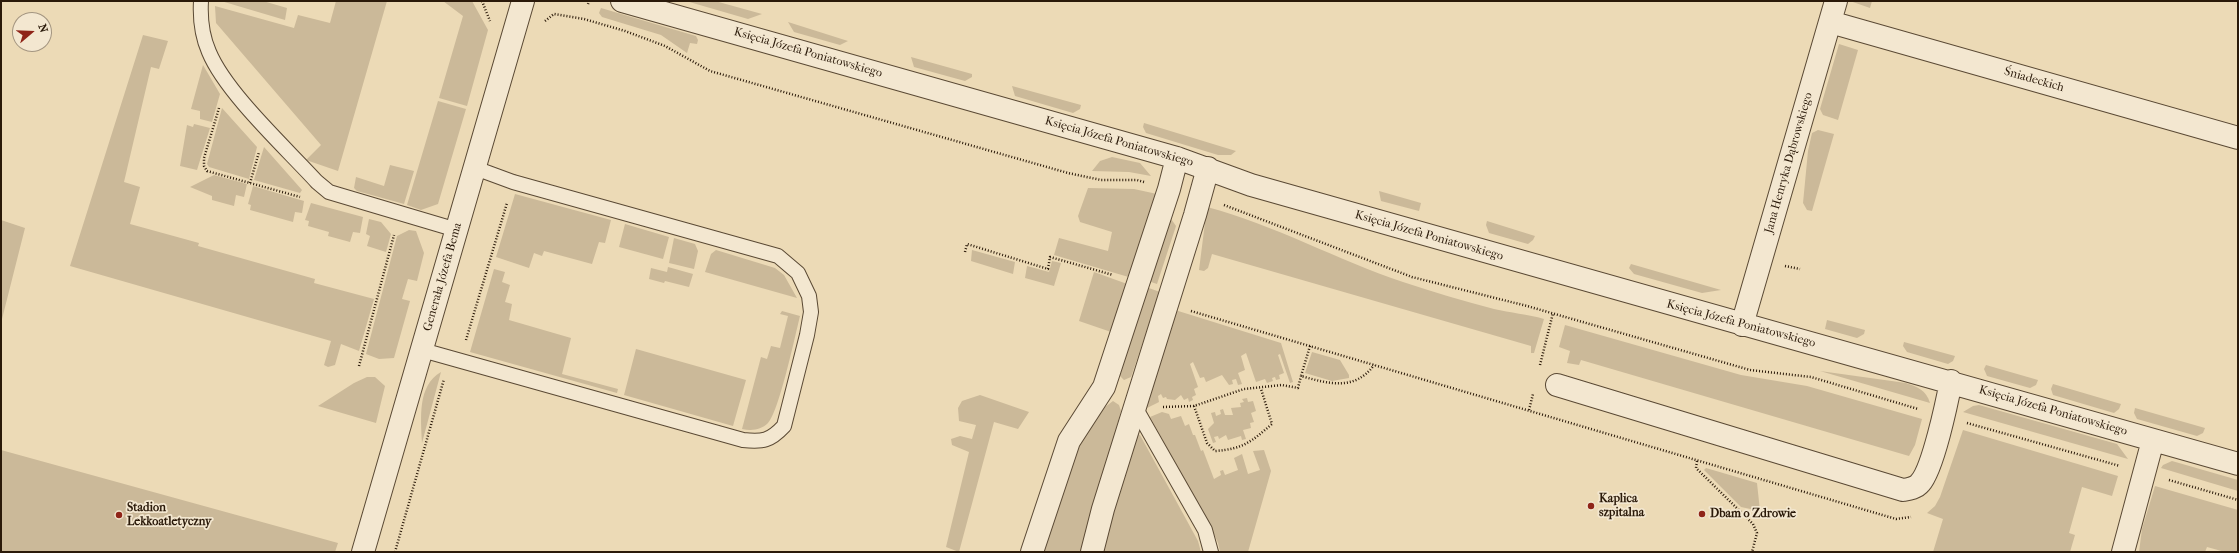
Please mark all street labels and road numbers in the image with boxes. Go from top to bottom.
street label: Księcia Józefa Poniatowskiego [732,25,884,81]
street label: Śniadeckich [2002,65,2066,95]
street label: Jana Henryka Dąbrowskiego [1762,91,1816,235]
street label: Księcia Józefa Poniatowskiego [1043,114,1195,170]
street label: Księcia Józefa Poniatowskiego [1353,208,1505,264]
street label: Generała Józefa Bema [421,221,465,333]
street label: Księcia Józefa Poniatowskiego [1665,297,1817,351]
street label: Księcia Józefa Poniatowskiego [1977,383,2129,439]

